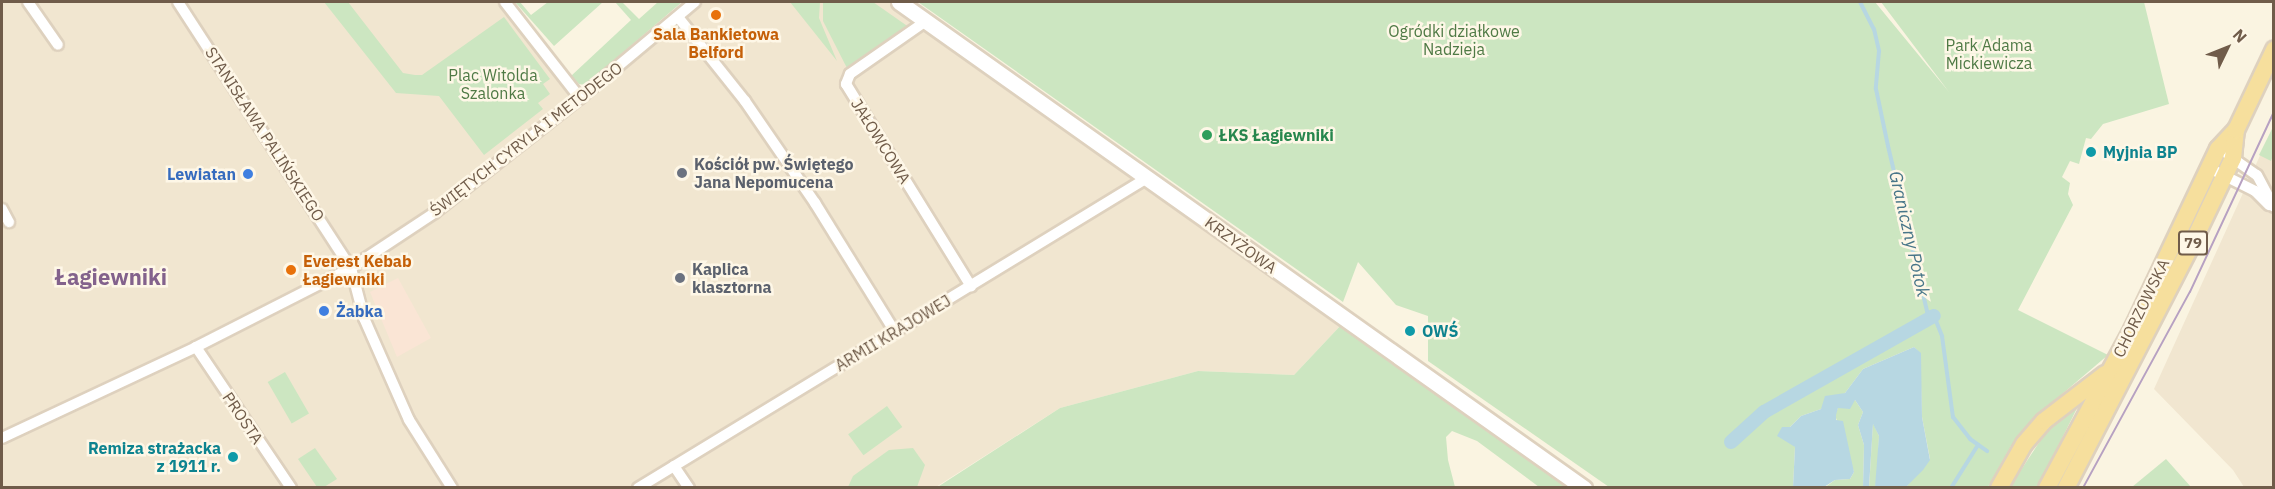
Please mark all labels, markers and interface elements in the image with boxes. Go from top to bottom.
marker: Sala Bankietowa Belford [709,8,723,22]
north arrow [2197,18,2257,78]
park label: Ogródki działkowe Nadzieja [1388,21,1520,59]
place label: Sala Bankietowa Belford [653,24,779,62]
text: N [2229,25,2251,47]
park label: Park Adama Mickiewicza [1946,35,2032,73]
street label: STANISŁAWA PALIŃSKIEGO [201,43,329,225]
street label: ŚWIĘTYCH CYRYLA I METODEGO [426,58,626,220]
park label: Plac Witolda Szalonka [448,65,538,103]
street label: JAŁOWCOWA [847,95,915,187]
place label: ŁKS Łagiewniki [1219,125,1334,145]
marker: ŁKS Łagiewniki [1200,128,1214,142]
place label: Myjnia BP [2103,142,2177,162]
marker: Myjnia BP [2084,145,2098,159]
place label: Kościół pw. Świętego Jana Nepomucena [694,154,853,192]
place label: Lewiatan [167,164,236,184]
marker: Kościół pw. Świętego Jana Nepomucena [675,166,689,180]
marker: Lewiatan [241,167,255,181]
water label: Graniczny Potok [1884,169,1934,299]
street label: KRZYŻOWA [1201,213,1281,277]
road number: 79 [2178,231,2208,255]
place label: Everest Kebab Łagiewniki [303,251,412,289]
street label: CHORZOWSKA [2109,256,2173,360]
place label: Kaplica klasztorna [692,259,772,297]
marker: Everest Kebab Łagiewniki [284,263,298,277]
district label: Łagiewniki [55,264,167,290]
marker: Kaplica klasztorna [673,271,687,285]
street label: ARMII KRAJOWEJ [832,291,954,375]
place label: Żabka [336,301,383,321]
marker: Żabka [317,304,331,318]
place label: OWŚ [1422,321,1459,341]
marker: OWŚ [1403,324,1417,338]
street label: PROSTA [219,388,267,448]
place label: Remiza strażacka z 1911 r. [88,438,221,476]
marker: Remiza strażacka z 1911 r. [226,450,240,464]

